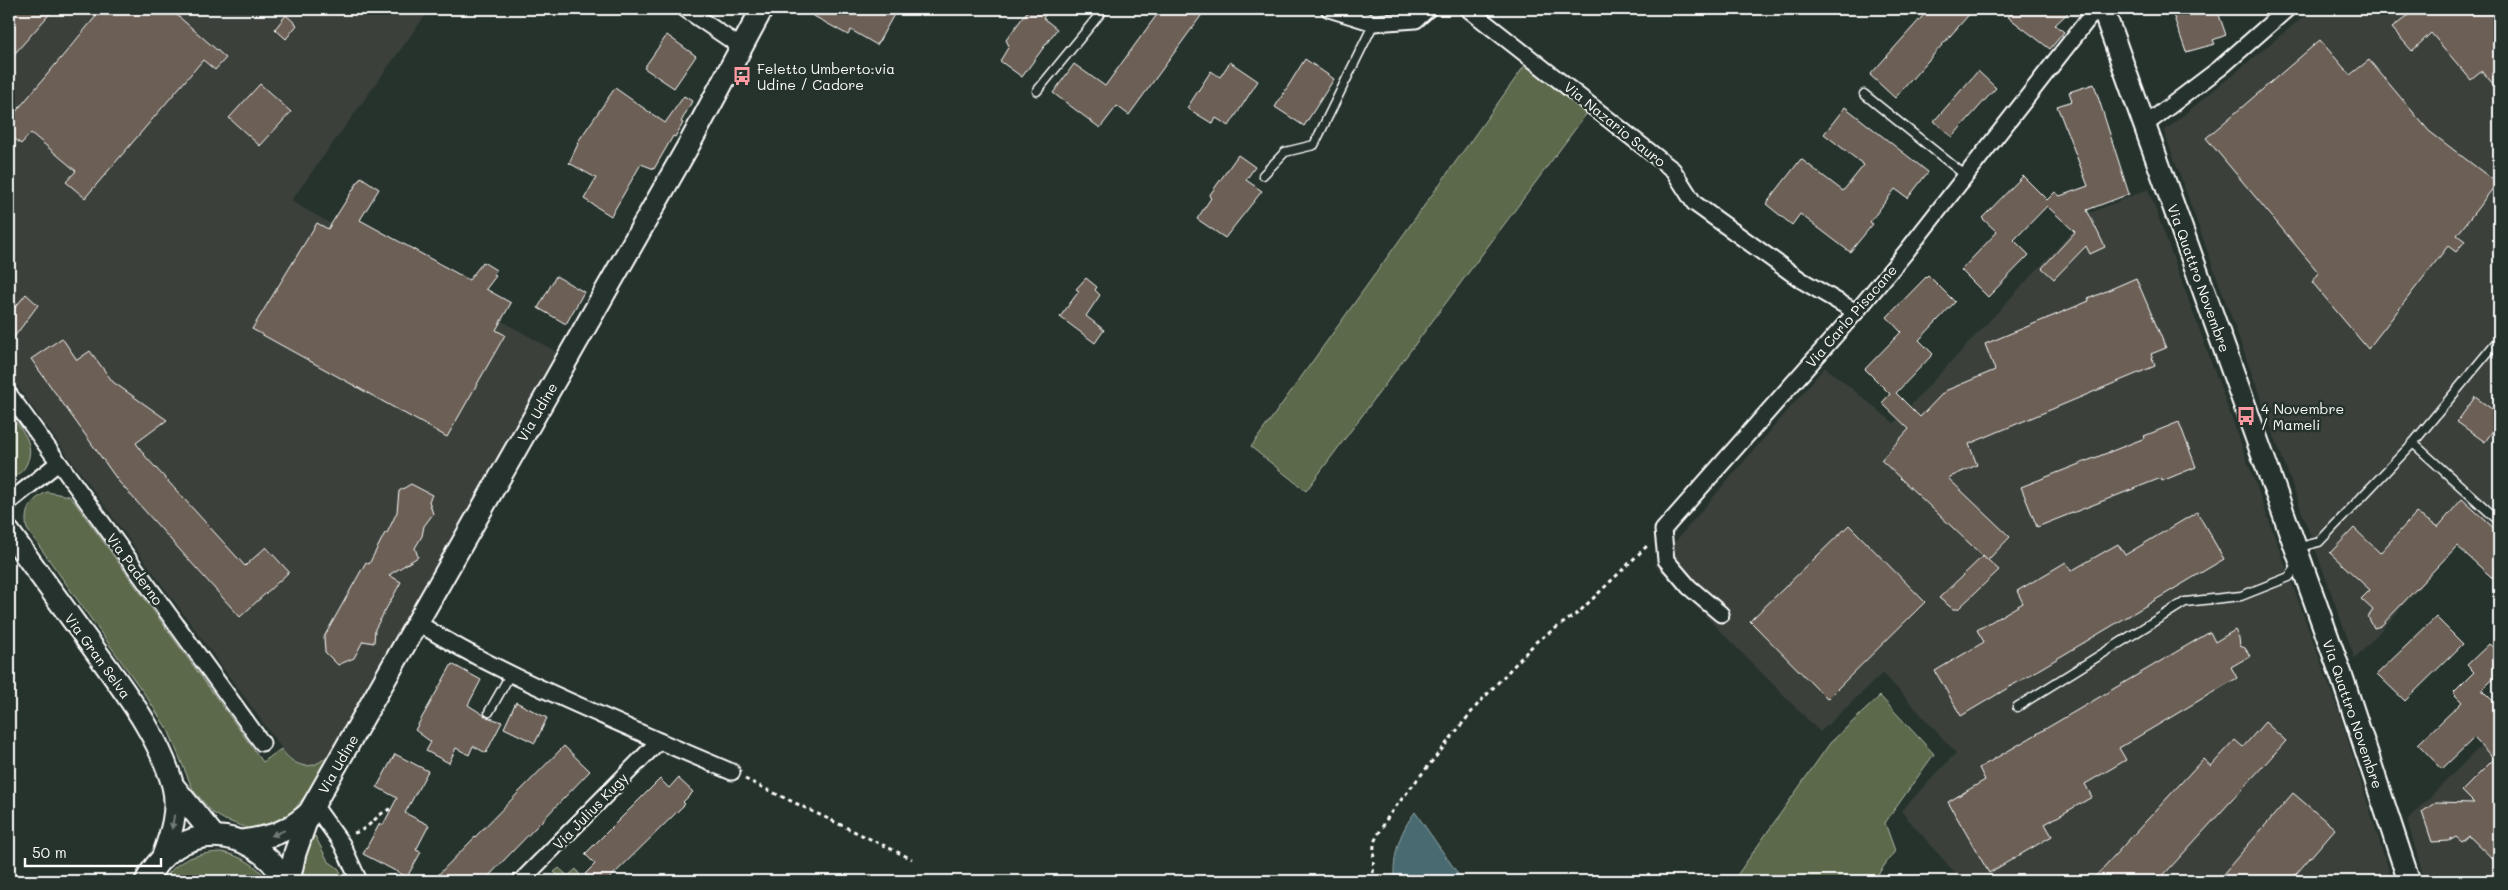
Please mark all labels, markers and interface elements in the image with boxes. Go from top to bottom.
place label: Feletto Umberto:via Udine / Cadore [757,59,895,94]
bus stop icon: Feletto Umberto:via Udine / Cadore [731,65,753,87]
street label: Via Nazario Sauro [1560,77,1670,171]
street label: Via Quattro Novembre [2163,201,2235,355]
street label: Via Carlo Pisacane [1801,261,1901,371]
street label: Via Udine [512,379,562,445]
place label: 4 Novembre / Mameli [2261,399,2344,434]
bus stop icon: 4 Novembre / Mameli [2235,405,2257,427]
street label: Via Paderno [103,529,167,609]
street label: Via Gran Selva [61,610,135,702]
street label: Via Quattro Novembre [2319,637,2387,791]
street label: Via Udine [313,731,363,797]
street label: Via Julius Kugy [548,768,632,854]
one-way arrow [169,815,177,831]
one-way arrow [271,830,285,838]
scale bar [25,835,161,867]
text: 50 m [32,842,67,862]

